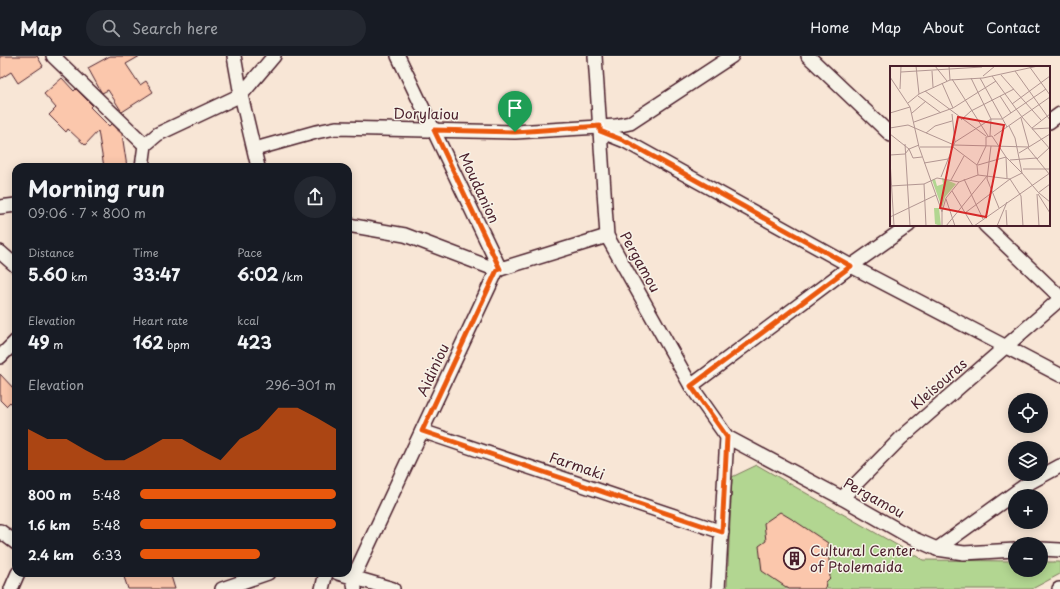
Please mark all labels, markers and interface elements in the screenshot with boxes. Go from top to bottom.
search box [86,10,366,46]
text: Map [20,14,62,42]
text: Search here [132,16,218,39]
icon: search [100,17,122,39]
text: Home [810,17,849,38]
text: Map [871,17,901,38]
text: About [923,17,964,38]
text: Contact [986,17,1040,38]
inset map [890,66,1050,226]
pin [498,91,532,132]
icon: arrive [504,97,526,119]
street label: Dorylaiou [393,102,459,125]
street label: Moudanion [454,149,505,227]
text: Morning run [28,171,165,204]
button: share [294,176,336,218]
text: 09:06 · 7 × 800 m [28,203,146,222]
street label: Pergamou [615,227,666,296]
text: Distance [28,244,74,261]
text: Time [133,244,159,261]
text: Pace [237,244,262,261]
text: 5.60 [28,261,67,287]
text: 33:47 [133,261,180,287]
text: 6:02 [237,261,278,287]
text: km [67,268,88,285]
text: /km [278,268,303,285]
text: Elevation [28,312,75,329]
text: Heart rate [133,312,188,329]
text: kcal [237,312,259,329]
text: 49 [28,329,50,355]
text: 162 [133,329,163,355]
text: 423 [237,329,272,355]
text: m [50,336,63,353]
text: bpm [163,336,190,353]
street label: Aidiniou [411,340,454,400]
street label: Kleisouras [906,353,971,414]
text: Elevation [28,375,84,394]
text: 296–301 m [265,375,336,394]
map controls [1008,393,1048,577]
button: locate [1008,393,1048,433]
button: layers [1008,441,1048,481]
street label: Farmaki [547,446,608,485]
street label: Pergamou [840,472,909,523]
text: 800 m [28,485,71,504]
text: 5:48 [92,485,121,504]
button: + [1008,489,1048,529]
text: 1.6 km [28,515,70,534]
text: 5:48 [92,515,121,534]
button: − [1008,537,1048,577]
place label: Cultural Center of Ptolemaida [810,540,915,577]
text: 2.4 km [28,545,74,564]
text: 6:33 [92,545,122,564]
building icon: Cultural Center of Ptolemaida [782,546,808,572]

